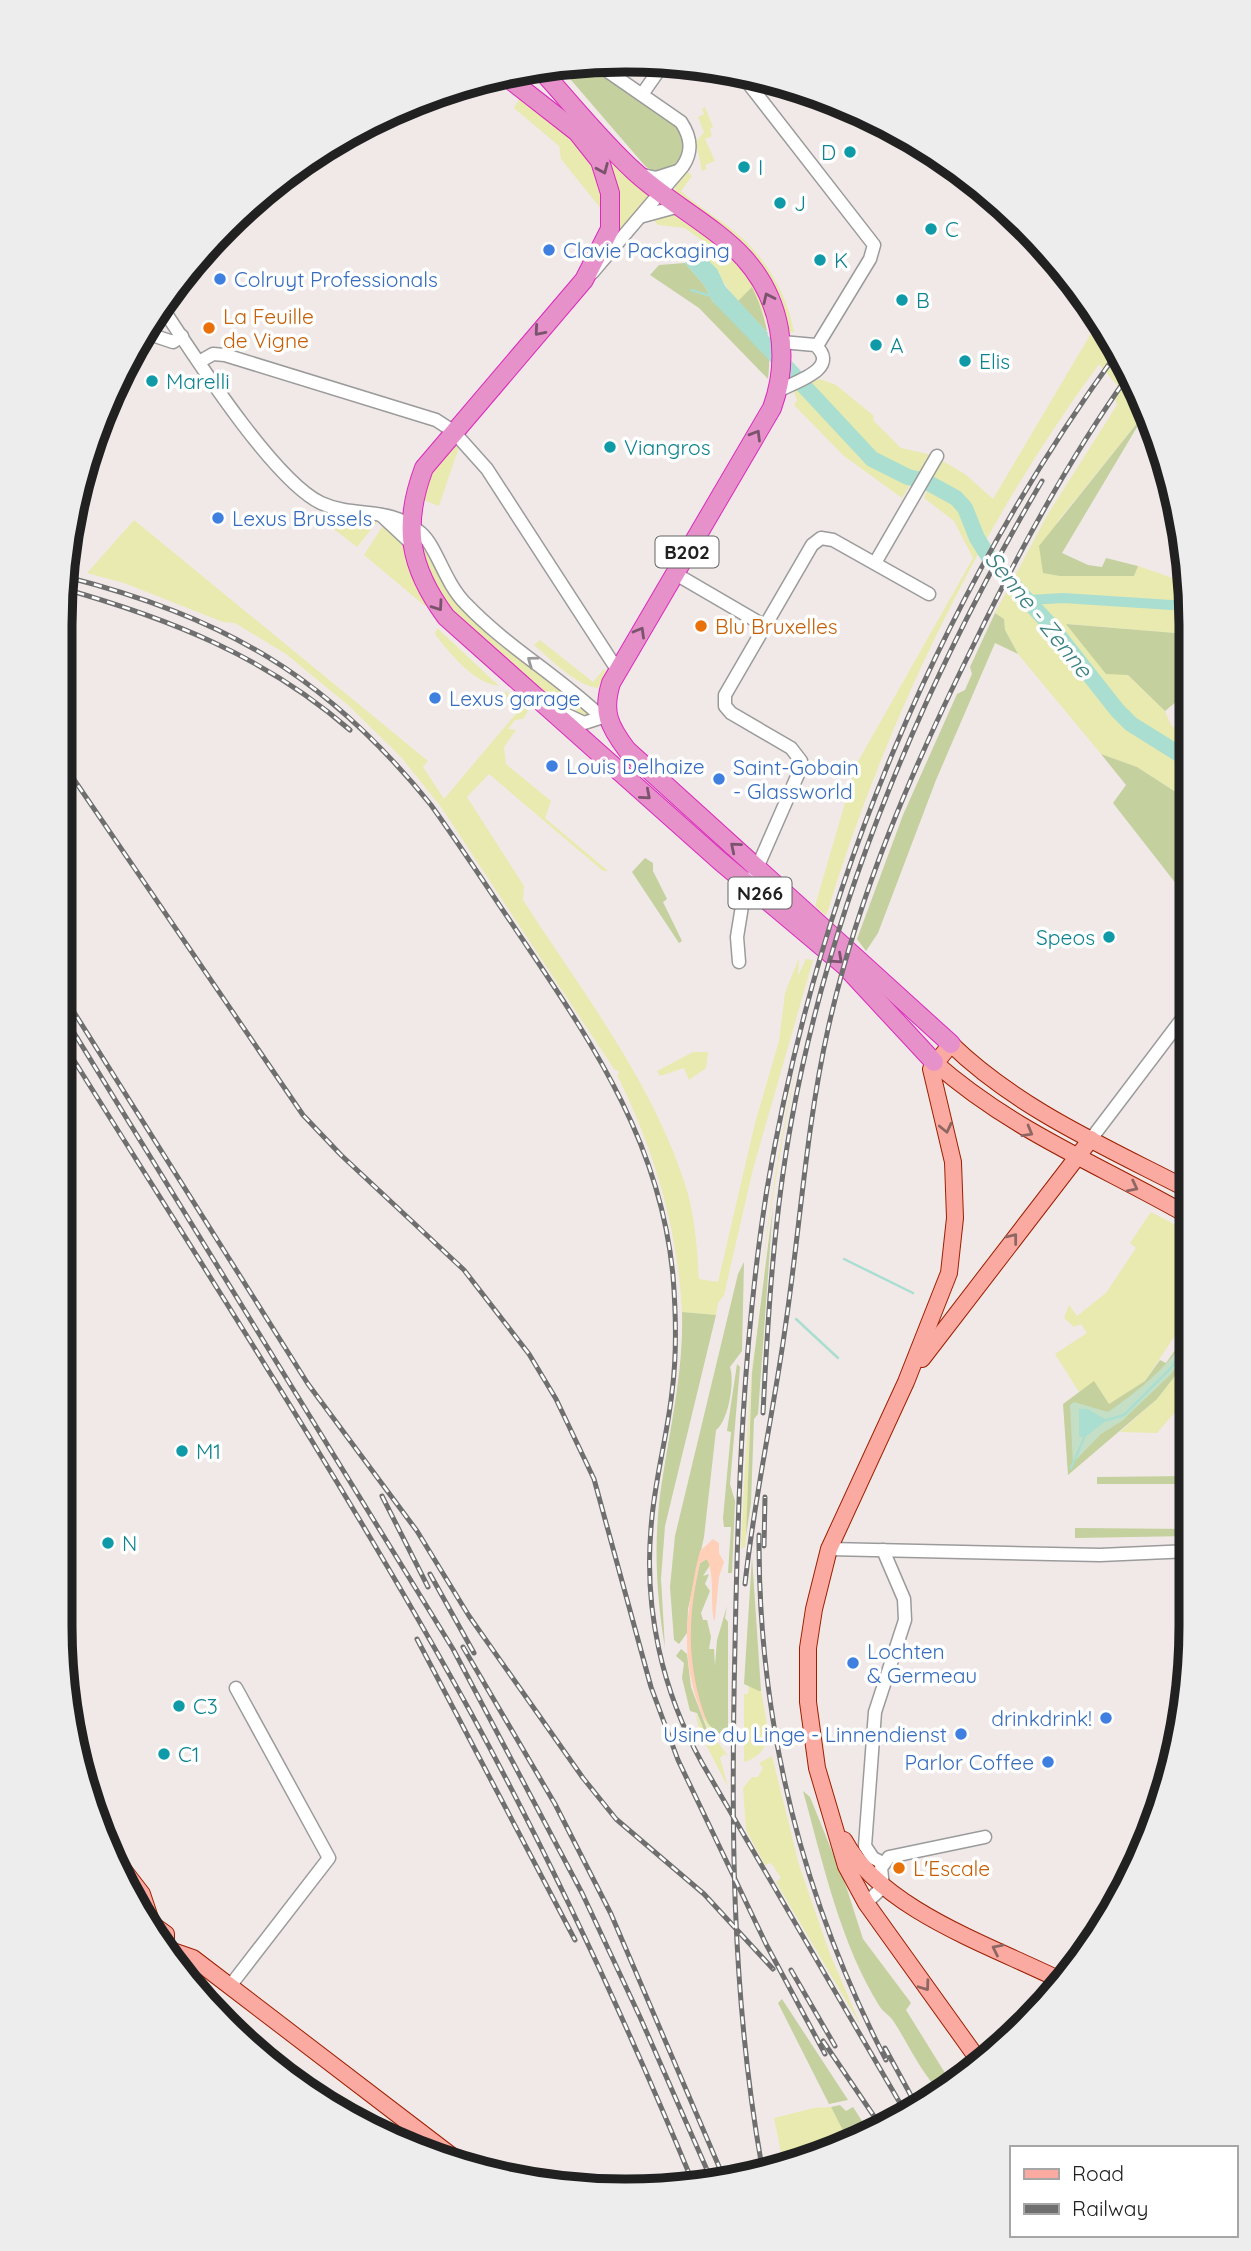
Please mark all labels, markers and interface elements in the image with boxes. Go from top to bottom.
place label: D [821,139,836,165]
marker: D [842,144,858,160]
place label: I [758,154,763,180]
marker: I [736,159,752,175]
one-way arrow [594,162,608,174]
place label: J [794,190,806,216]
marker: J [772,195,788,211]
place label: C [945,216,959,242]
marker: C [923,221,939,237]
place label: Clavie Packaging [563,237,730,263]
marker: Clavie Packaging [541,242,557,258]
place label: K [834,247,848,273]
marker: K [812,252,828,268]
place label: Colruyt Professionals [234,266,438,292]
marker: Colruyt Professionals [212,271,228,287]
place label: B [916,287,930,313]
marker: B [894,292,910,308]
one-way arrow [762,293,776,305]
place label: La Feuille de Vigne [223,303,314,353]
marker: La Feuille de Vigne [201,320,217,336]
one-way arrow [535,323,547,336]
place label: A [890,332,904,358]
marker: A [868,337,884,353]
place label: Elis [979,348,1010,374]
marker: Elis [957,353,973,369]
place label: Marelli [166,368,230,394]
marker: Marelli [144,373,160,389]
one-way arrow [747,430,760,443]
place label: Viangros [624,434,711,460]
marker: Viangros [602,439,618,455]
place label: Lexus Brussels [232,505,372,531]
marker: Lexus Brussels [210,510,226,526]
road number: B202 [656,537,718,568]
water label: Senne - Zenne [979,545,1099,684]
one-way arrow [430,598,442,611]
place label: Blu Bruxelles [715,613,838,639]
marker: Blu Bruxelles [693,618,709,634]
one-way arrow [632,626,645,639]
one-way arrow [527,657,540,670]
place label: Lexus garage [449,685,580,711]
marker: Lexus garage [427,690,443,706]
place label: Louis Delhaize [566,753,705,779]
place label: Saint-Gobain - Glassworld [733,754,859,804]
marker: Louis Delhaize [544,758,560,774]
marker: Saint-Gobain - Glassworld [711,771,727,787]
one-way arrow [638,787,651,800]
one-way arrow [730,843,743,855]
road number: N266 [728,878,792,908]
place label: Speos [1036,924,1095,950]
marker: Speos [1101,929,1117,945]
one-way arrow [830,951,843,963]
one-way arrow [938,1122,952,1134]
one-way arrow [1020,1124,1033,1137]
one-way arrow [1125,1178,1138,1192]
one-way arrow [1005,1233,1018,1245]
place label: M1 [196,1438,221,1464]
marker: M1 [174,1443,190,1459]
place label: N [122,1530,137,1556]
marker: N [100,1535,116,1551]
place label: Lochten & Germeau [867,1638,977,1688]
marker: Lochten & Germeau [845,1655,861,1671]
place label: C3 [193,1693,218,1719]
marker: C3 [171,1698,187,1714]
place label: drinkdrink! [991,1705,1092,1731]
marker: drinkdrink! [1098,1710,1114,1726]
place label: Usine du Linge - Linnendienst [663,1721,947,1747]
marker: Usine du Linge - Linnendienst [953,1726,969,1742]
place label: C1 [178,1741,199,1767]
marker: C1 [156,1746,172,1762]
place label: Parlor Coffee [904,1749,1034,1775]
marker: Parlor Coffee [1040,1754,1056,1770]
place label: L'Escale [913,1855,990,1881]
marker: L'Escale [891,1860,907,1876]
one-way arrow [992,1943,1004,1957]
one-way arrow [917,1978,929,1990]
legend [1010,2146,1237,2237]
text: Road [1072,2160,1124,2186]
text: Railway [1072,2195,1148,2221]

